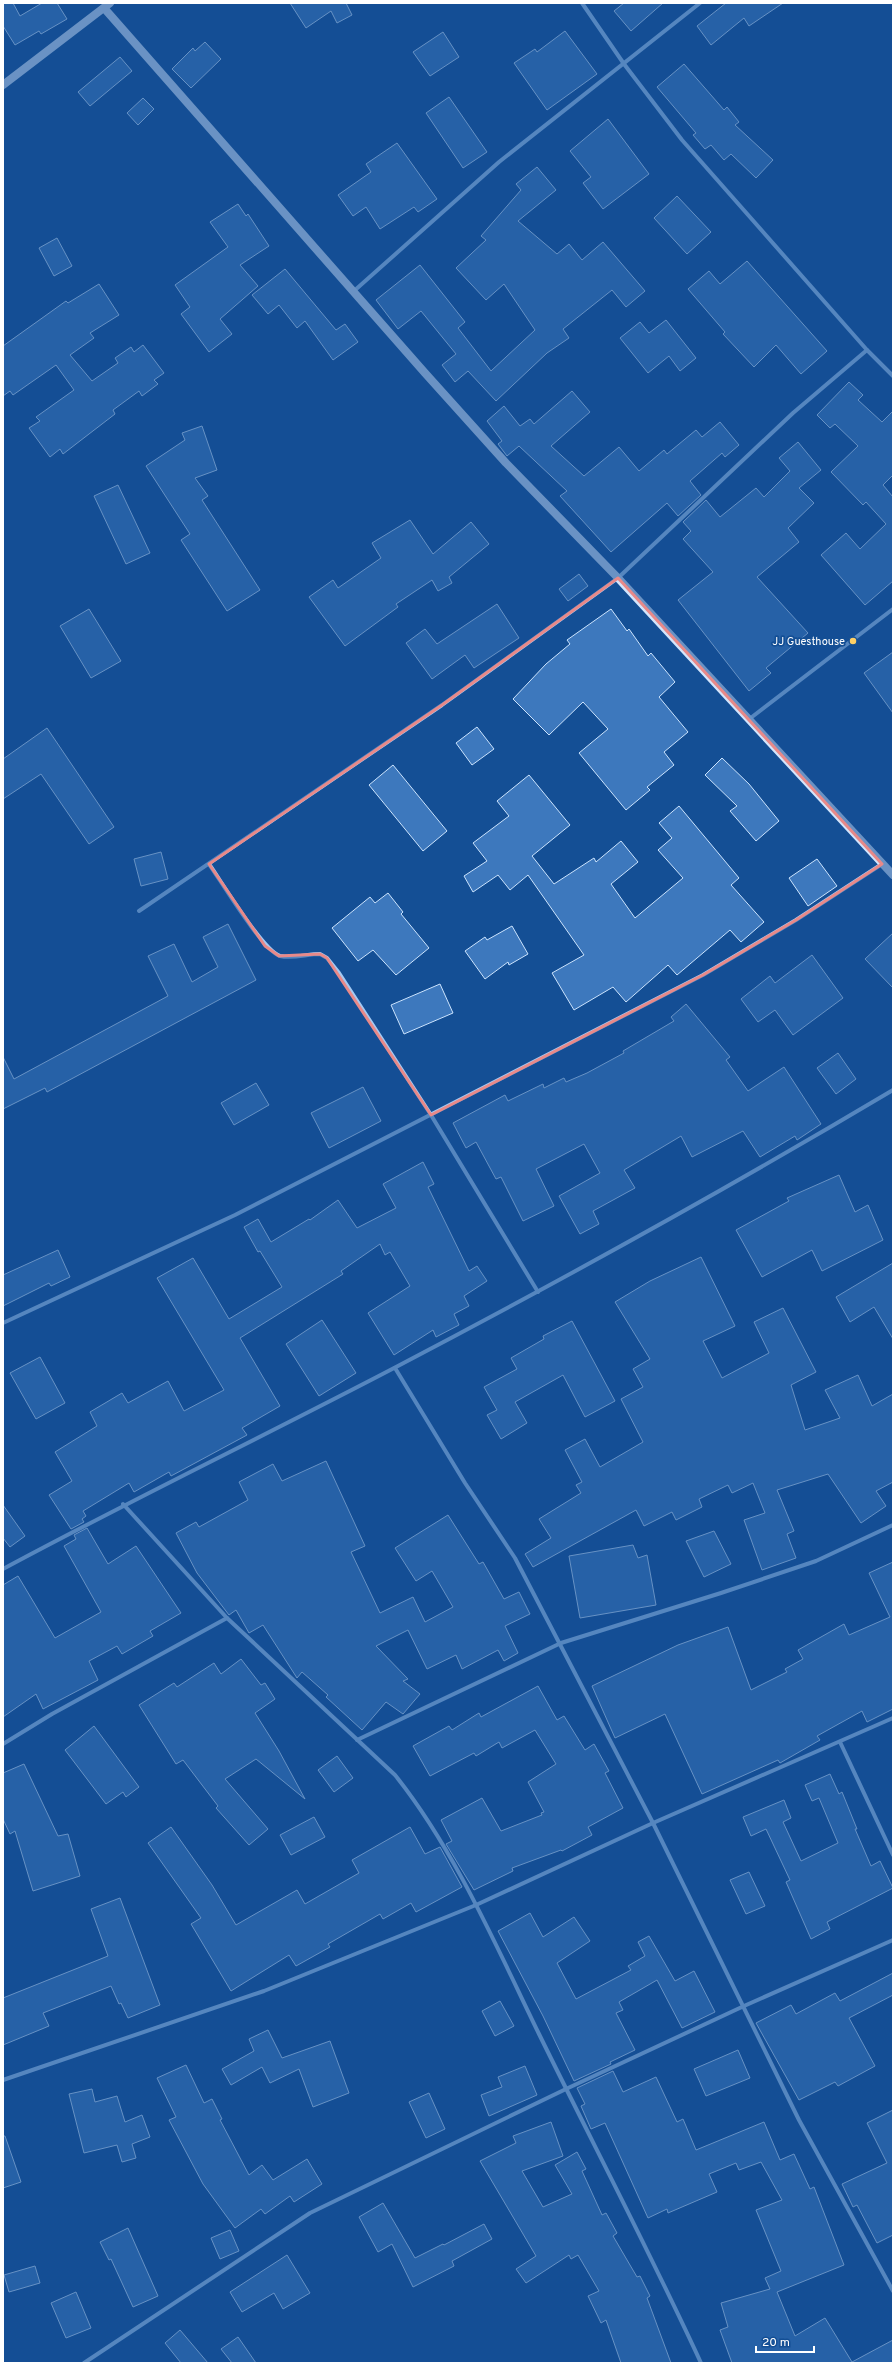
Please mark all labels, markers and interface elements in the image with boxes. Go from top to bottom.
place label: JJ Guesthouse [772,635,845,649]
marker: JJ Guesthouse [848,636,858,646]
scale bar [756,2328,814,2354]
text: 20 m [762,2335,790,2351]

